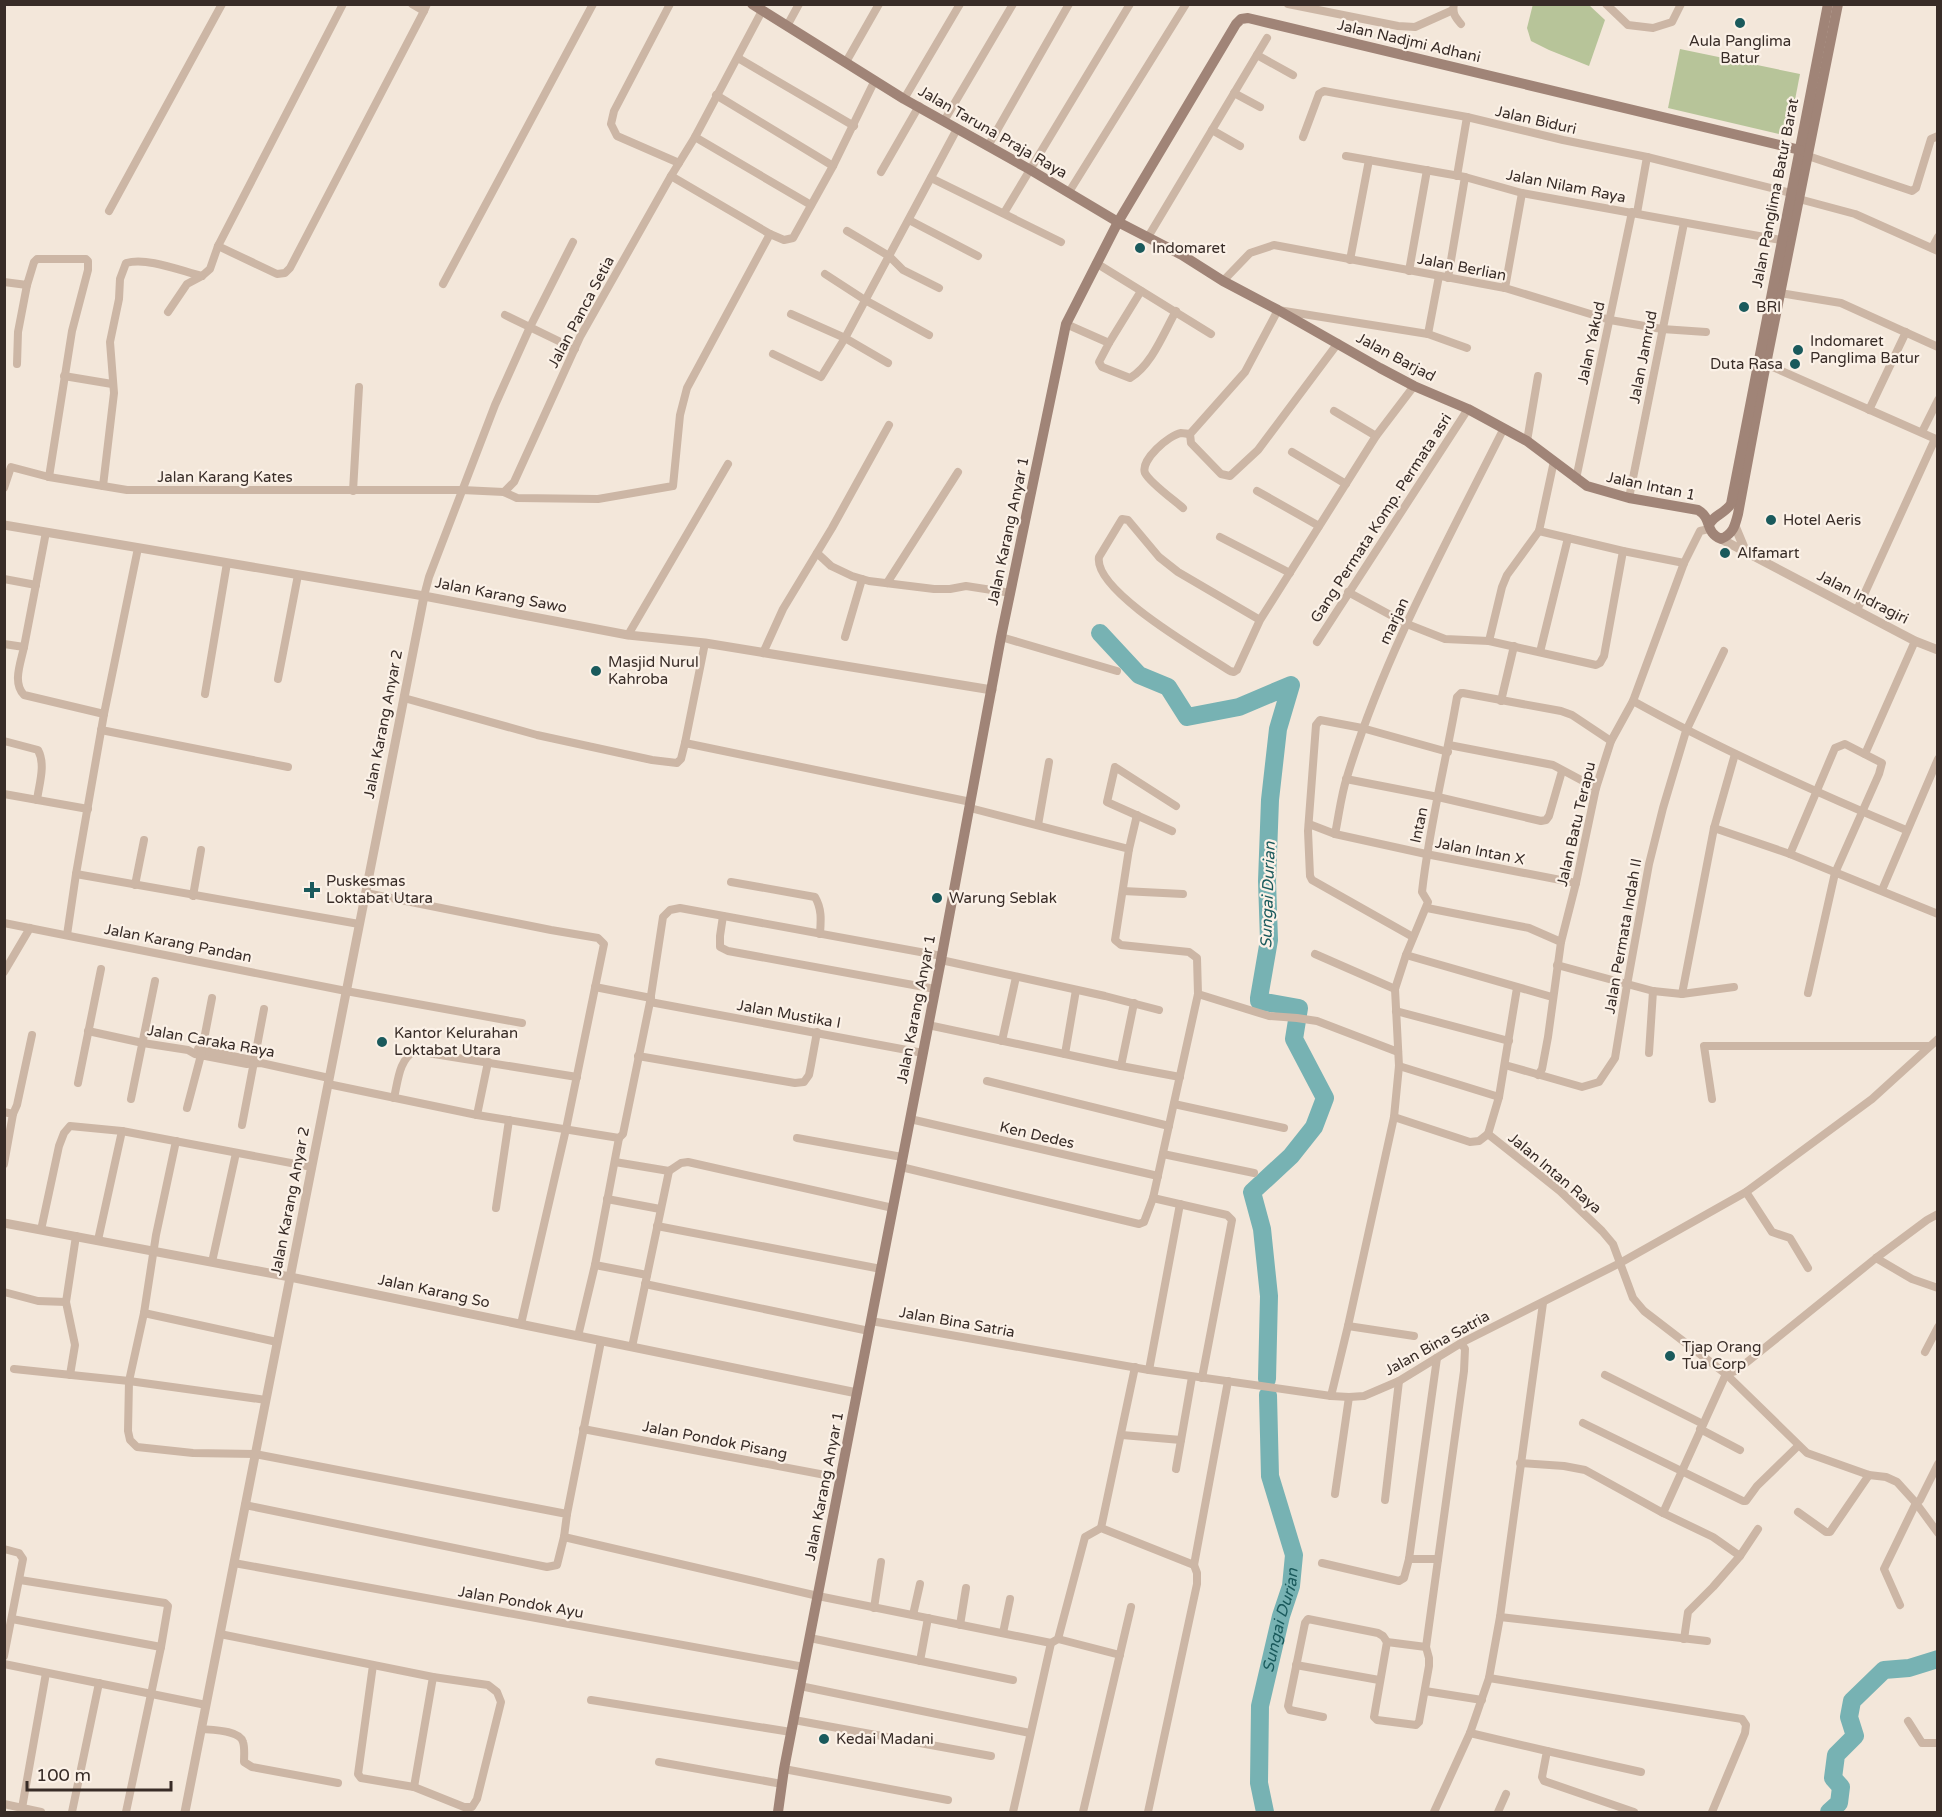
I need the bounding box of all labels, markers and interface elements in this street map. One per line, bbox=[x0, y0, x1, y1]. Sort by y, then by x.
street label: Jalan Nadjmi Adhani bbox=[1336, 16, 1482, 66]
marker: Aula Panglima Batur bbox=[1733, 16, 1747, 30]
place label: Aula Panglima Batur bbox=[1689, 32, 1791, 67]
street label: Jalan Taruna Praja Raya bbox=[915, 82, 1071, 182]
street label: Jalan Panglima Batur Barat bbox=[1748, 96, 1802, 289]
street label: Jalan Biduri bbox=[1494, 102, 1578, 138]
street label: Jalan Nilam Raya bbox=[1505, 166, 1627, 206]
place label: Indomaret bbox=[1152, 239, 1226, 257]
marker: Indomaret bbox=[1133, 241, 1147, 255]
street label: Jalan Berlian bbox=[1416, 250, 1508, 284]
street label: Jalan Panca Setia bbox=[544, 253, 618, 371]
place label: BRI bbox=[1756, 298, 1781, 316]
street label: Jalan Yakud bbox=[1573, 300, 1609, 386]
marker: BRI bbox=[1737, 300, 1751, 314]
street label: Jalan Jamrud bbox=[1625, 309, 1661, 405]
street label: Jalan Barjad bbox=[1353, 329, 1439, 385]
place label: Indomaret Panglima Batur bbox=[1810, 332, 1920, 367]
marker: Indomaret Panglima Batur bbox=[1791, 343, 1805, 357]
place label: Duta Rasa bbox=[1710, 355, 1783, 373]
marker: Duta Rasa bbox=[1788, 357, 1802, 371]
street label: Gang Permata Komp. Permata asri bbox=[1307, 410, 1455, 626]
street label: Jalan Karang Anyar 1 bbox=[983, 455, 1033, 607]
street label: Jalan Karang Kates bbox=[157, 468, 293, 486]
street label: Jalan Intan 1 bbox=[1605, 468, 1697, 504]
place label: Hotel Aeris bbox=[1783, 511, 1861, 529]
marker: Hotel Aeris bbox=[1764, 513, 1778, 527]
place label: Alfamart bbox=[1737, 544, 1800, 562]
marker: Alfamart bbox=[1718, 546, 1732, 560]
street label: Jalan Indragiri bbox=[1814, 566, 1912, 628]
street label: Jalan Karang Sawo bbox=[433, 573, 569, 617]
street label: marjan bbox=[1375, 595, 1413, 647]
street label: Jalan Karang Anyar 2 bbox=[360, 648, 406, 800]
place label: Masjid Nurul Kahroba bbox=[608, 653, 699, 688]
marker: Masjid Nurul Kahroba bbox=[589, 664, 603, 678]
street label: Jalan Batu Terapu bbox=[1553, 760, 1599, 888]
street label: Intan bbox=[1406, 805, 1432, 845]
street label: Jalan Intan X bbox=[1434, 833, 1526, 869]
water label: Sungai Durian bbox=[1256, 840, 1280, 949]
street label: Jalan Permata Indah II bbox=[1600, 857, 1646, 1015]
place label: Puskesmas Loktabat Utara bbox=[326, 872, 433, 907]
marker: Puskesmas Loktabat Utara bbox=[303, 881, 321, 899]
place label: Warung Seblak bbox=[949, 889, 1057, 907]
marker: Warung Seblak bbox=[930, 891, 944, 905]
street label: Jalan Karang Pandan bbox=[103, 920, 253, 966]
street label: Jalan Karang Anyar 1 bbox=[893, 933, 939, 1085]
street label: Jalan Mustika I bbox=[736, 996, 842, 1032]
street label: Jalan Caraka Raya bbox=[146, 1021, 276, 1061]
place label: Kantor Kelurahan Loktabat Utara bbox=[394, 1024, 518, 1059]
marker: Kantor Kelurahan Loktabat Utara bbox=[375, 1035, 389, 1049]
street label: Ken Dedes bbox=[998, 1118, 1076, 1152]
street label: Jalan Karang Anyar 2 bbox=[267, 1125, 313, 1277]
street label: Jalan Intan Raya bbox=[1505, 1129, 1605, 1217]
street label: Jalan Karang So bbox=[376, 1270, 492, 1312]
street label: Jalan Bina Satria bbox=[898, 1303, 1016, 1341]
street label: Jalan Bina Satria bbox=[1381, 1307, 1493, 1379]
place label: Tjap Orang Tua Corp bbox=[1682, 1338, 1761, 1373]
marker: Tjap Orang Tua Corp bbox=[1663, 1349, 1677, 1363]
street label: Jalan Karang Anyar 1 bbox=[801, 1410, 847, 1562]
street label: Jalan Pondok Pisang bbox=[641, 1417, 789, 1463]
water label: Sungai Durian bbox=[1258, 1566, 1303, 1674]
street label: Jalan Pondok Ayu bbox=[457, 1582, 585, 1622]
place label: Kedai Madani bbox=[836, 1730, 934, 1748]
marker: Kedai Madani bbox=[817, 1732, 831, 1746]
scale bar bbox=[27, 1754, 171, 1792]
text: 100 m bbox=[36, 1764, 91, 1786]

